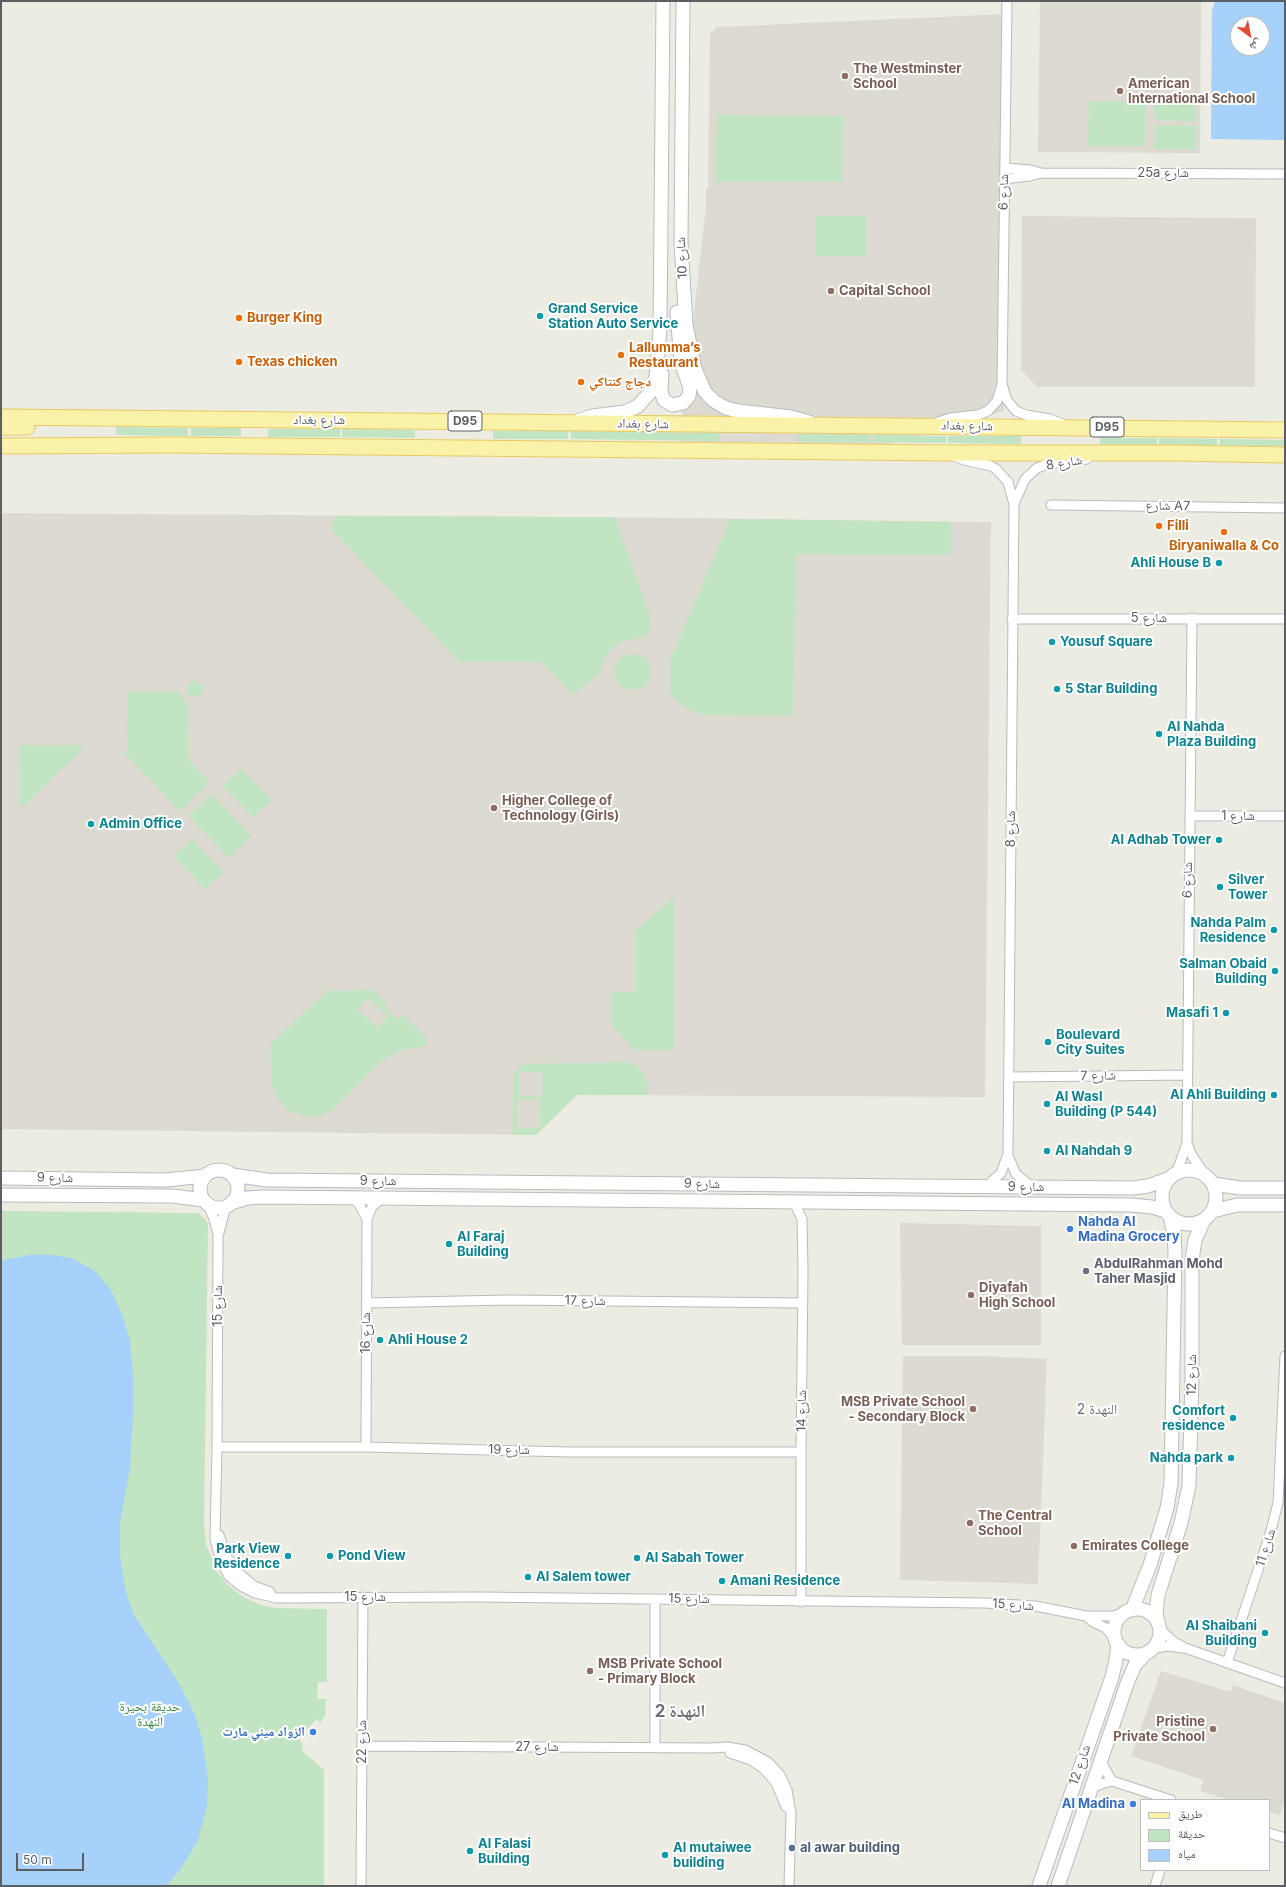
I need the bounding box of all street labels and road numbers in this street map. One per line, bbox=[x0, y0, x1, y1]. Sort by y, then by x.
street label: 25a شارع bbox=[1137, 165, 1189, 181]
street label: شارع 6 bbox=[996, 174, 1012, 210]
street label: شارع 10 bbox=[673, 237, 691, 279]
road number: D95 bbox=[448, 411, 482, 431]
street label: شارع بغداد bbox=[293, 412, 345, 428]
street label: شارع بغداد bbox=[617, 416, 669, 432]
road number: D95 bbox=[1090, 417, 1124, 437]
street label: شارع بغداد bbox=[941, 418, 993, 434]
street label: شارع 8 bbox=[1045, 452, 1083, 474]
street label: شارع A7 bbox=[1146, 498, 1190, 514]
street label: شارع 5 bbox=[1131, 610, 1167, 626]
street label: شارع 1 bbox=[1221, 808, 1255, 824]
street label: شارع 8 bbox=[1003, 811, 1019, 847]
street label: شارع 6 bbox=[1180, 862, 1196, 898]
street label: شارع 7 bbox=[1080, 1068, 1116, 1084]
street label: شارع 9 bbox=[37, 1170, 73, 1186]
street label: شارع 9 bbox=[360, 1173, 396, 1189]
street label: شارع 9 bbox=[684, 1176, 720, 1192]
street label: شارع 9 bbox=[1008, 1179, 1044, 1195]
street label: شارع 15 bbox=[210, 1285, 226, 1327]
street label: شارع 17 bbox=[564, 1293, 606, 1309]
street label: شارع 16 bbox=[358, 1312, 374, 1354]
street label: شارع 12 bbox=[1184, 1354, 1200, 1396]
street label: شارع 14 bbox=[794, 1390, 810, 1432]
street label: شارع 19 bbox=[488, 1442, 530, 1458]
street label: شارع 11 bbox=[1253, 1527, 1279, 1569]
street label: شارع 15 bbox=[344, 1589, 386, 1605]
street label: شارع 15 bbox=[668, 1591, 710, 1607]
street label: شارع 15 bbox=[992, 1596, 1034, 1614]
street label: شارع 22 bbox=[354, 1720, 370, 1764]
street label: شارع 27 bbox=[515, 1739, 559, 1755]
street label: شارع 12 bbox=[1066, 1743, 1094, 1787]

